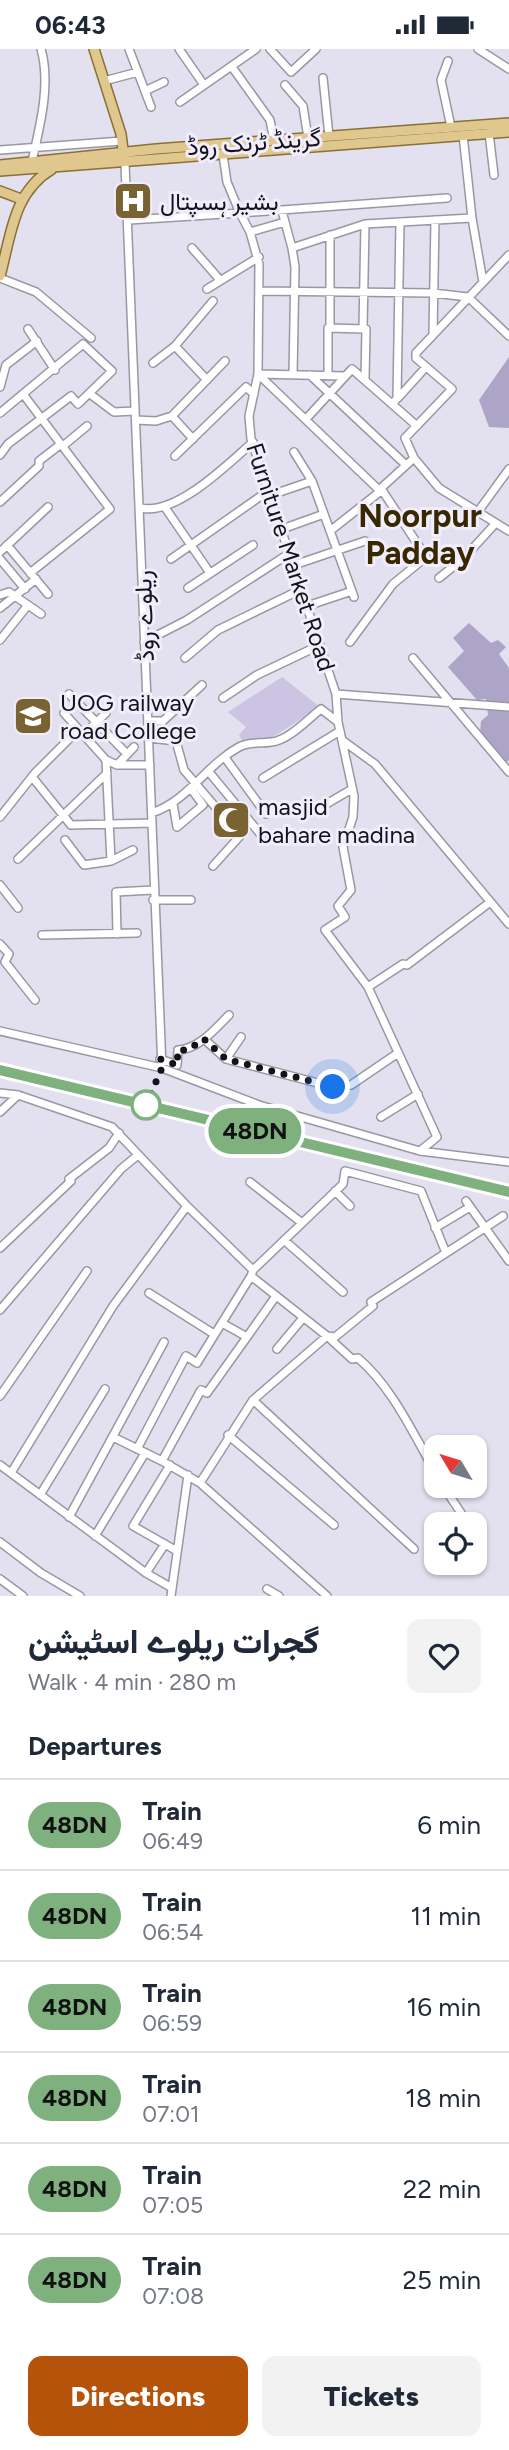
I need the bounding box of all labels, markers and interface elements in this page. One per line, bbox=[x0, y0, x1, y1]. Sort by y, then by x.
text: 06:43 bbox=[35, 9, 106, 41]
street label: گرینڈ ٹرنک روڈ bbox=[186, 123, 322, 162]
hospital icon: بشیر ہسپتال bbox=[112, 180, 154, 222]
place label: بشیر ہسپتال bbox=[160, 187, 279, 218]
street label: Furniture Market Road bbox=[240, 439, 342, 675]
district label: Noorpur Padday bbox=[358, 497, 482, 572]
street label: ریلوے روڈ bbox=[128, 570, 161, 662]
place label: UOG railway road College bbox=[60, 688, 196, 745]
school or university icon: UOG railway road College bbox=[12, 695, 54, 737]
place label: masjid bahare madina bbox=[258, 792, 415, 849]
mosque icon: masjid bahare madina bbox=[210, 799, 252, 841]
your location bbox=[315, 1069, 350, 1104]
unlabelled marker bbox=[131, 1090, 161, 1120]
line badge: 48DN bbox=[206, 1108, 304, 1154]
text: 48DN bbox=[222, 1116, 288, 1145]
north arrow bbox=[424, 1435, 486, 1498]
map controls bbox=[424, 1435, 487, 1575]
button: locate bbox=[424, 1512, 487, 1575]
button: heart bbox=[407, 1619, 481, 1693]
text: گجرات ریلوے اسٹیشن bbox=[28, 1622, 319, 1661]
text: Walk · 4 min · 280 m bbox=[28, 1668, 236, 1696]
text: Departures bbox=[28, 1730, 162, 1762]
text: Train bbox=[142, 1795, 202, 1827]
text: 6 min bbox=[417, 1809, 481, 1841]
text: 48DN bbox=[42, 1810, 107, 1839]
text: 06:49 bbox=[142, 1827, 203, 1855]
text: Train bbox=[142, 1886, 202, 1918]
text: 11 min bbox=[410, 1900, 481, 1932]
text: 48DN bbox=[42, 1901, 107, 1930]
text: 06:54 bbox=[142, 1918, 203, 1946]
text: Train bbox=[142, 1977, 202, 2009]
text: 16 min bbox=[406, 1991, 481, 2023]
text: 48DN bbox=[42, 1992, 107, 2021]
text: 06:59 bbox=[142, 2009, 202, 2037]
text: Train bbox=[142, 2068, 202, 2100]
text: 18 min bbox=[405, 2082, 481, 2114]
text: 48DN bbox=[42, 2083, 107, 2112]
text: 07:01 bbox=[142, 2100, 199, 2128]
text: Train bbox=[142, 2159, 202, 2191]
text: 22 min bbox=[403, 2173, 481, 2205]
text: 48DN bbox=[42, 2174, 107, 2203]
text: 07:05 bbox=[142, 2191, 203, 2219]
text: Train bbox=[142, 2250, 202, 2282]
text: 25 min bbox=[402, 2264, 481, 2296]
text: 48DN bbox=[42, 2265, 107, 2294]
text: 07:08 bbox=[142, 2282, 204, 2310]
button: Directions bbox=[28, 2356, 248, 2436]
button: Tickets bbox=[262, 2356, 481, 2436]

